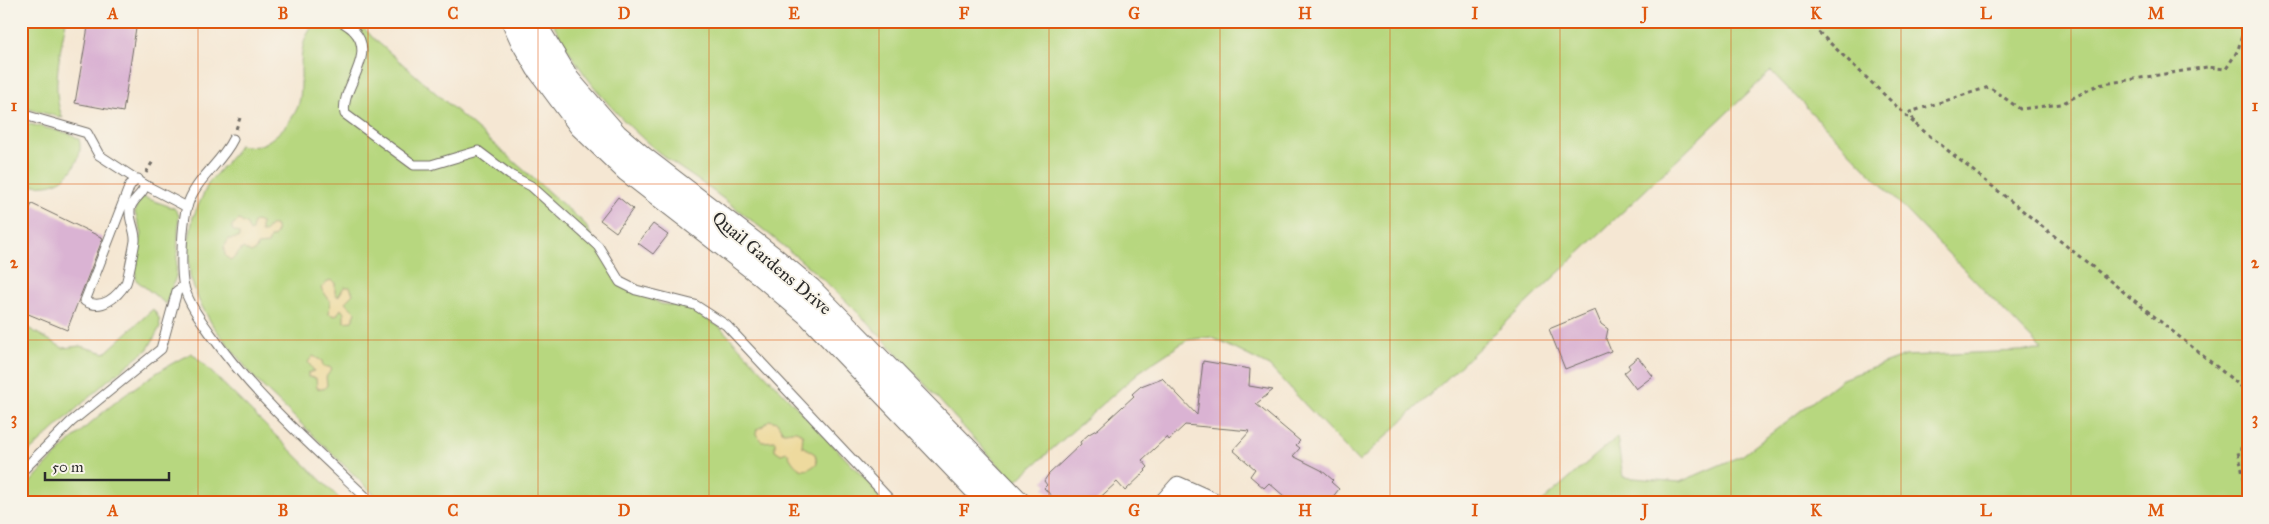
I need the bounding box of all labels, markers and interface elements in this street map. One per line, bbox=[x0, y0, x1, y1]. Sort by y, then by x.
text: A bbox=[107, 4, 119, 23]
text: B bbox=[278, 4, 288, 23]
text: C bbox=[448, 4, 459, 23]
text: D bbox=[618, 4, 631, 23]
text: E bbox=[788, 4, 800, 23]
text: F bbox=[959, 4, 970, 23]
text: G bbox=[1128, 4, 1140, 23]
text: H bbox=[1298, 4, 1312, 23]
text: I bbox=[1472, 4, 1479, 23]
text: J bbox=[1640, 4, 1649, 24]
text: K bbox=[1810, 4, 1822, 23]
text: L bbox=[1980, 4, 1992, 23]
text: M bbox=[2148, 4, 2165, 23]
text: 1 bbox=[11, 96, 18, 115]
text: 1 bbox=[2252, 96, 2259, 115]
street label: Quail Gardens Drive bbox=[708, 207, 836, 319]
text: 2 bbox=[10, 253, 19, 272]
text: 2 bbox=[2251, 253, 2260, 272]
text: 3 bbox=[11, 409, 17, 429]
text: 3 bbox=[2252, 409, 2258, 429]
scale bar bbox=[45, 449, 169, 481]
text: 50 m bbox=[52, 458, 84, 476]
text: A bbox=[107, 501, 119, 520]
text: B bbox=[278, 501, 288, 520]
text: C bbox=[448, 501, 459, 520]
text: D bbox=[618, 501, 631, 520]
text: E bbox=[788, 501, 800, 520]
text: F bbox=[959, 501, 970, 520]
text: G bbox=[1128, 501, 1140, 520]
text: H bbox=[1298, 501, 1312, 520]
text: I bbox=[1472, 501, 1479, 520]
text: J bbox=[1640, 501, 1649, 521]
text: K bbox=[1810, 501, 1822, 520]
text: L bbox=[1980, 501, 1992, 520]
text: M bbox=[2148, 501, 2165, 520]

